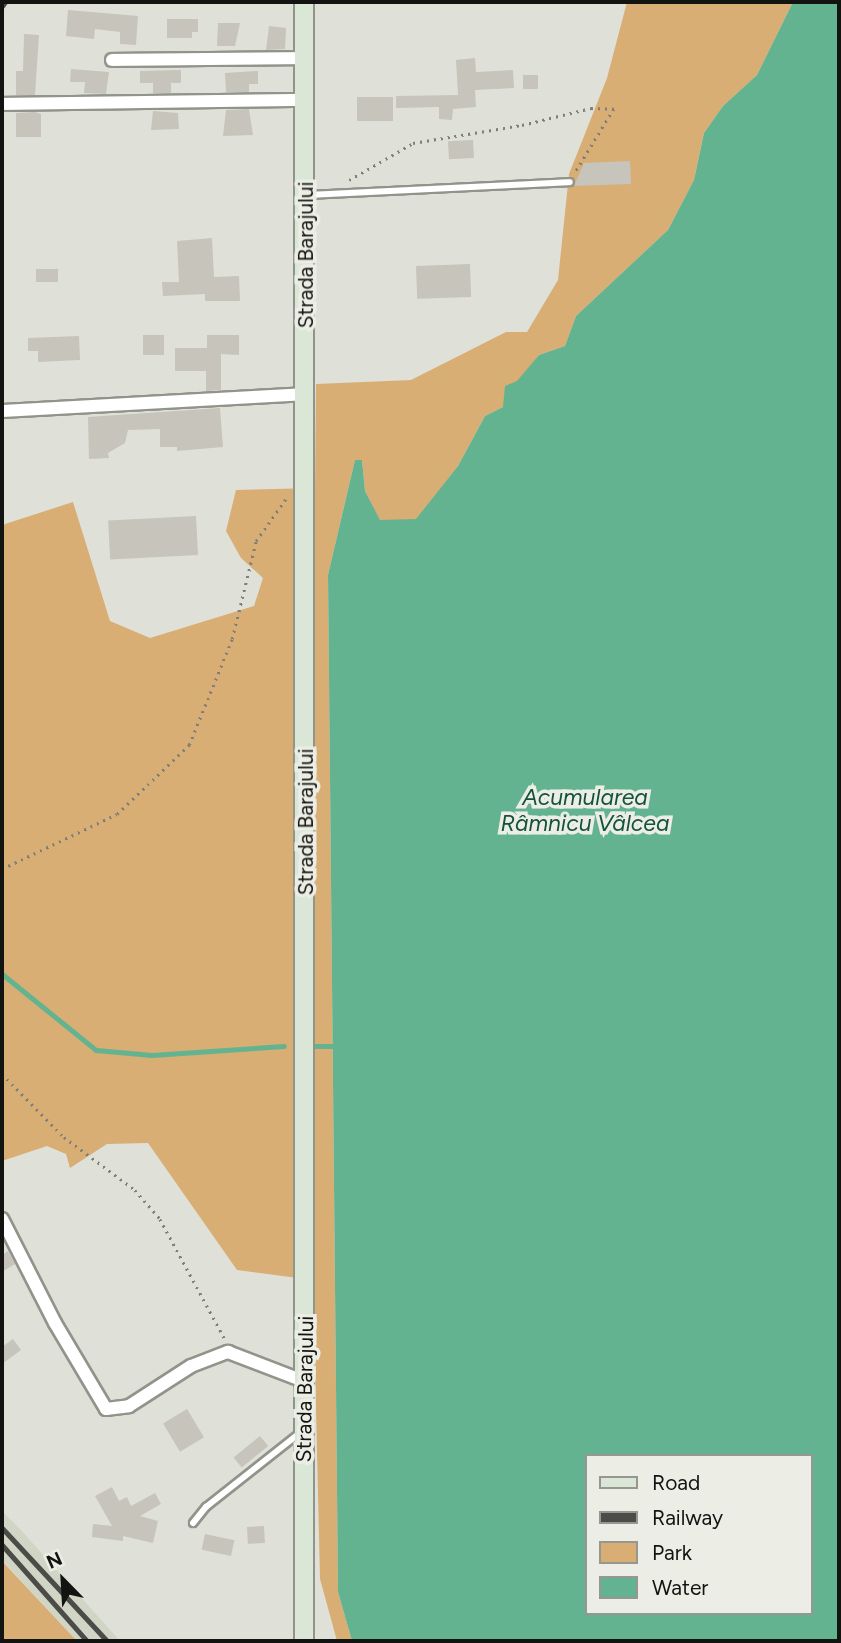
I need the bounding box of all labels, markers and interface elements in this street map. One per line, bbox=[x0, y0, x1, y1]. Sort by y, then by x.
street label: Strada Barajului bbox=[293, 182, 319, 328]
street label: Strada Barajului bbox=[293, 749, 319, 895]
water label: Acumularea Râmnicu Vâlcea bbox=[501, 783, 669, 837]
street label: Strada Barajului bbox=[291, 1315, 319, 1463]
legend bbox=[586, 1454, 813, 1615]
text: Road bbox=[652, 1470, 700, 1495]
text: Railway bbox=[652, 1505, 723, 1530]
text: Park bbox=[652, 1540, 692, 1565]
north arrow bbox=[28, 1545, 98, 1615]
text: N bbox=[43, 1547, 66, 1574]
text: Water bbox=[652, 1575, 708, 1600]

